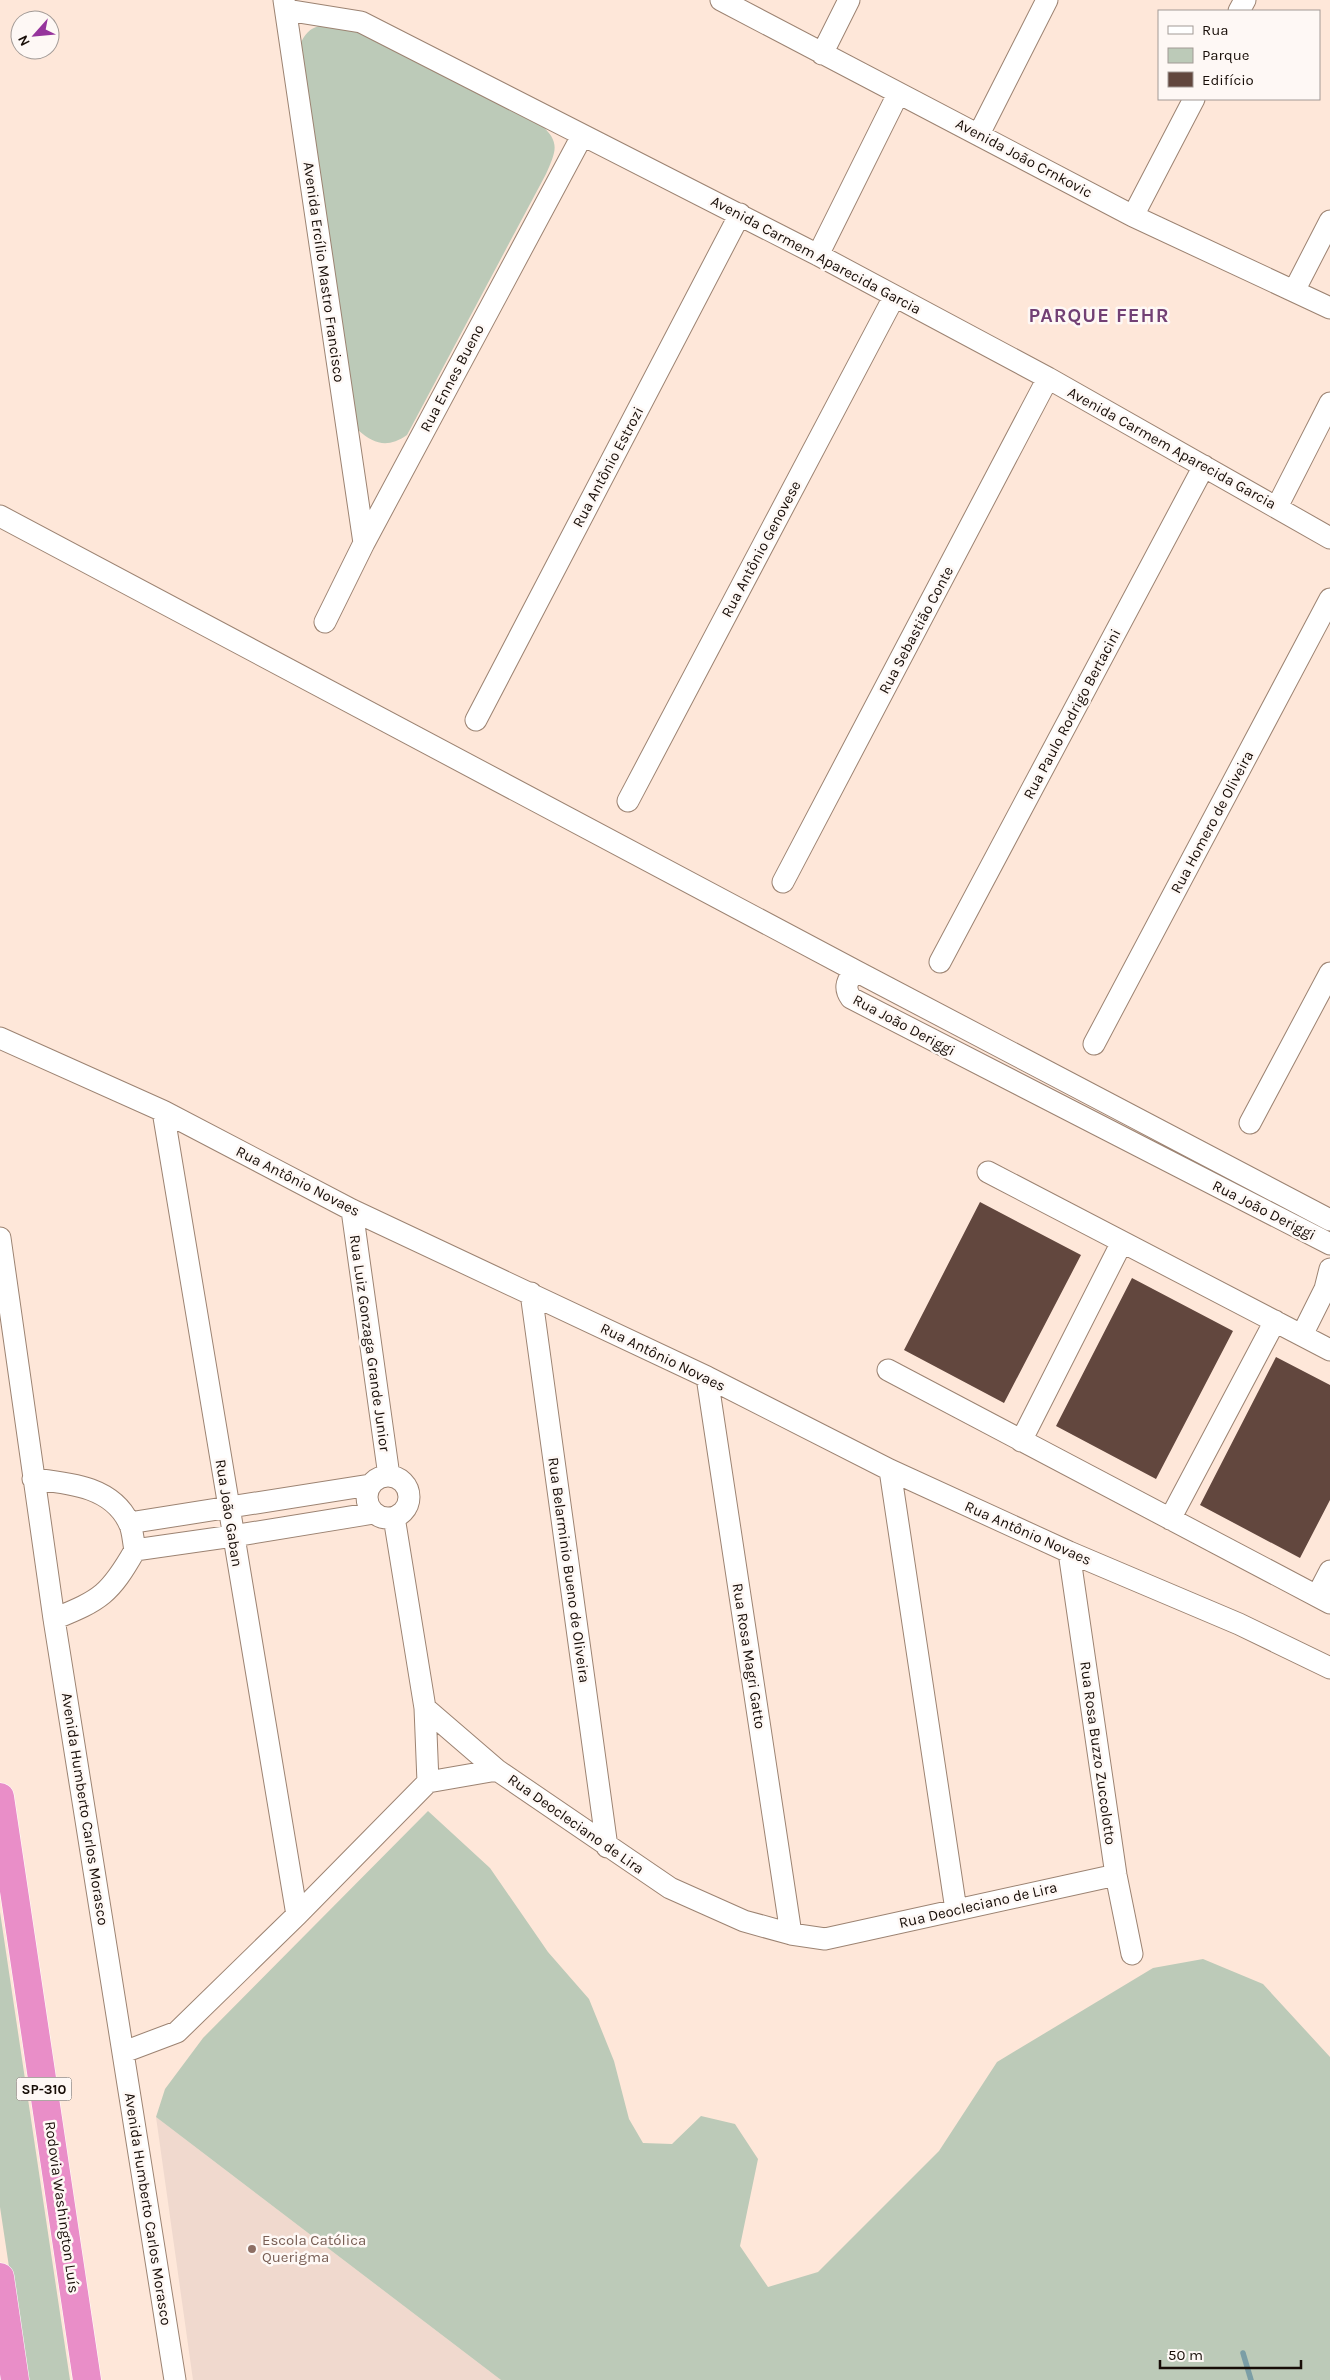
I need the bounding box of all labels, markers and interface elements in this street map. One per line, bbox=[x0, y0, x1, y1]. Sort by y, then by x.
north arrow bbox=[10, 10, 60, 60]
legend bbox=[1158, 10, 1320, 100]
text: Rua bbox=[1202, 21, 1229, 39]
text: N bbox=[14, 32, 34, 49]
text: Parque bbox=[1202, 46, 1250, 64]
text: Edifício bbox=[1202, 71, 1254, 89]
street label: Avenida João Crnkovic bbox=[953, 114, 1095, 202]
street label: Avenida Ercílio Mastro Francisco bbox=[300, 161, 348, 383]
street label: Avenida Carmem Aparecida Garcia bbox=[708, 192, 924, 318]
district label: PARQUE FEHR bbox=[1028, 304, 1170, 327]
street label: Rua Ennes Bueno bbox=[416, 321, 488, 435]
street label: Avenida Carmem Aparecida Garcia bbox=[1065, 383, 1279, 513]
street label: Rua Antônio Estrozi bbox=[569, 404, 647, 530]
street label: Rua Antônio Genovese bbox=[717, 478, 805, 620]
street label: Rua Sebastião Conte bbox=[875, 563, 957, 697]
street label: Rua Paulo Rodrigo Bertacini bbox=[1019, 626, 1125, 802]
street label: Rua Homero de Oliveira bbox=[1167, 748, 1257, 896]
street label: Rua João Deriggi bbox=[850, 990, 958, 1060]
street label: Rua Antônio Novaes bbox=[233, 1142, 363, 1220]
street label: Rua João Deriggi bbox=[1209, 1176, 1319, 1244]
street label: Rua Luiz Gonzaga Grande Junior bbox=[346, 1233, 394, 1453]
street label: Rua Antônio Novaes bbox=[598, 1319, 728, 1395]
street label: Rua Belarminio Bueno de Oliveira bbox=[544, 1456, 594, 1684]
street label: Rua João Gaban bbox=[212, 1458, 246, 1568]
street label: Rua Antônio Novaes bbox=[962, 1497, 1094, 1569]
street label: Rua Rosa Magri Gatto bbox=[729, 1582, 769, 1730]
street label: Rua Rosa Buzzo Zuccolotto bbox=[1076, 1660, 1120, 1846]
street label: Avenida Humberto Carlos Morasco bbox=[58, 1691, 112, 1927]
street label: Rua Deocleciano de Lira bbox=[504, 1770, 648, 1878]
street label: Rua Deocleciano de Lira bbox=[897, 1878, 1059, 1932]
road number: SP-310 bbox=[17, 2078, 72, 2100]
street label: Avenida Humberto Carlos Morasco bbox=[121, 2091, 175, 2327]
street label: Rodovia Washington Luís bbox=[41, 2120, 83, 2294]
place label: Escola Católica Querigma bbox=[262, 2231, 366, 2266]
marker: Escola Católica Querigma bbox=[246, 2243, 258, 2255]
scale bar bbox=[1160, 2338, 1301, 2370]
text: 50 m bbox=[1168, 2346, 1203, 2364]

